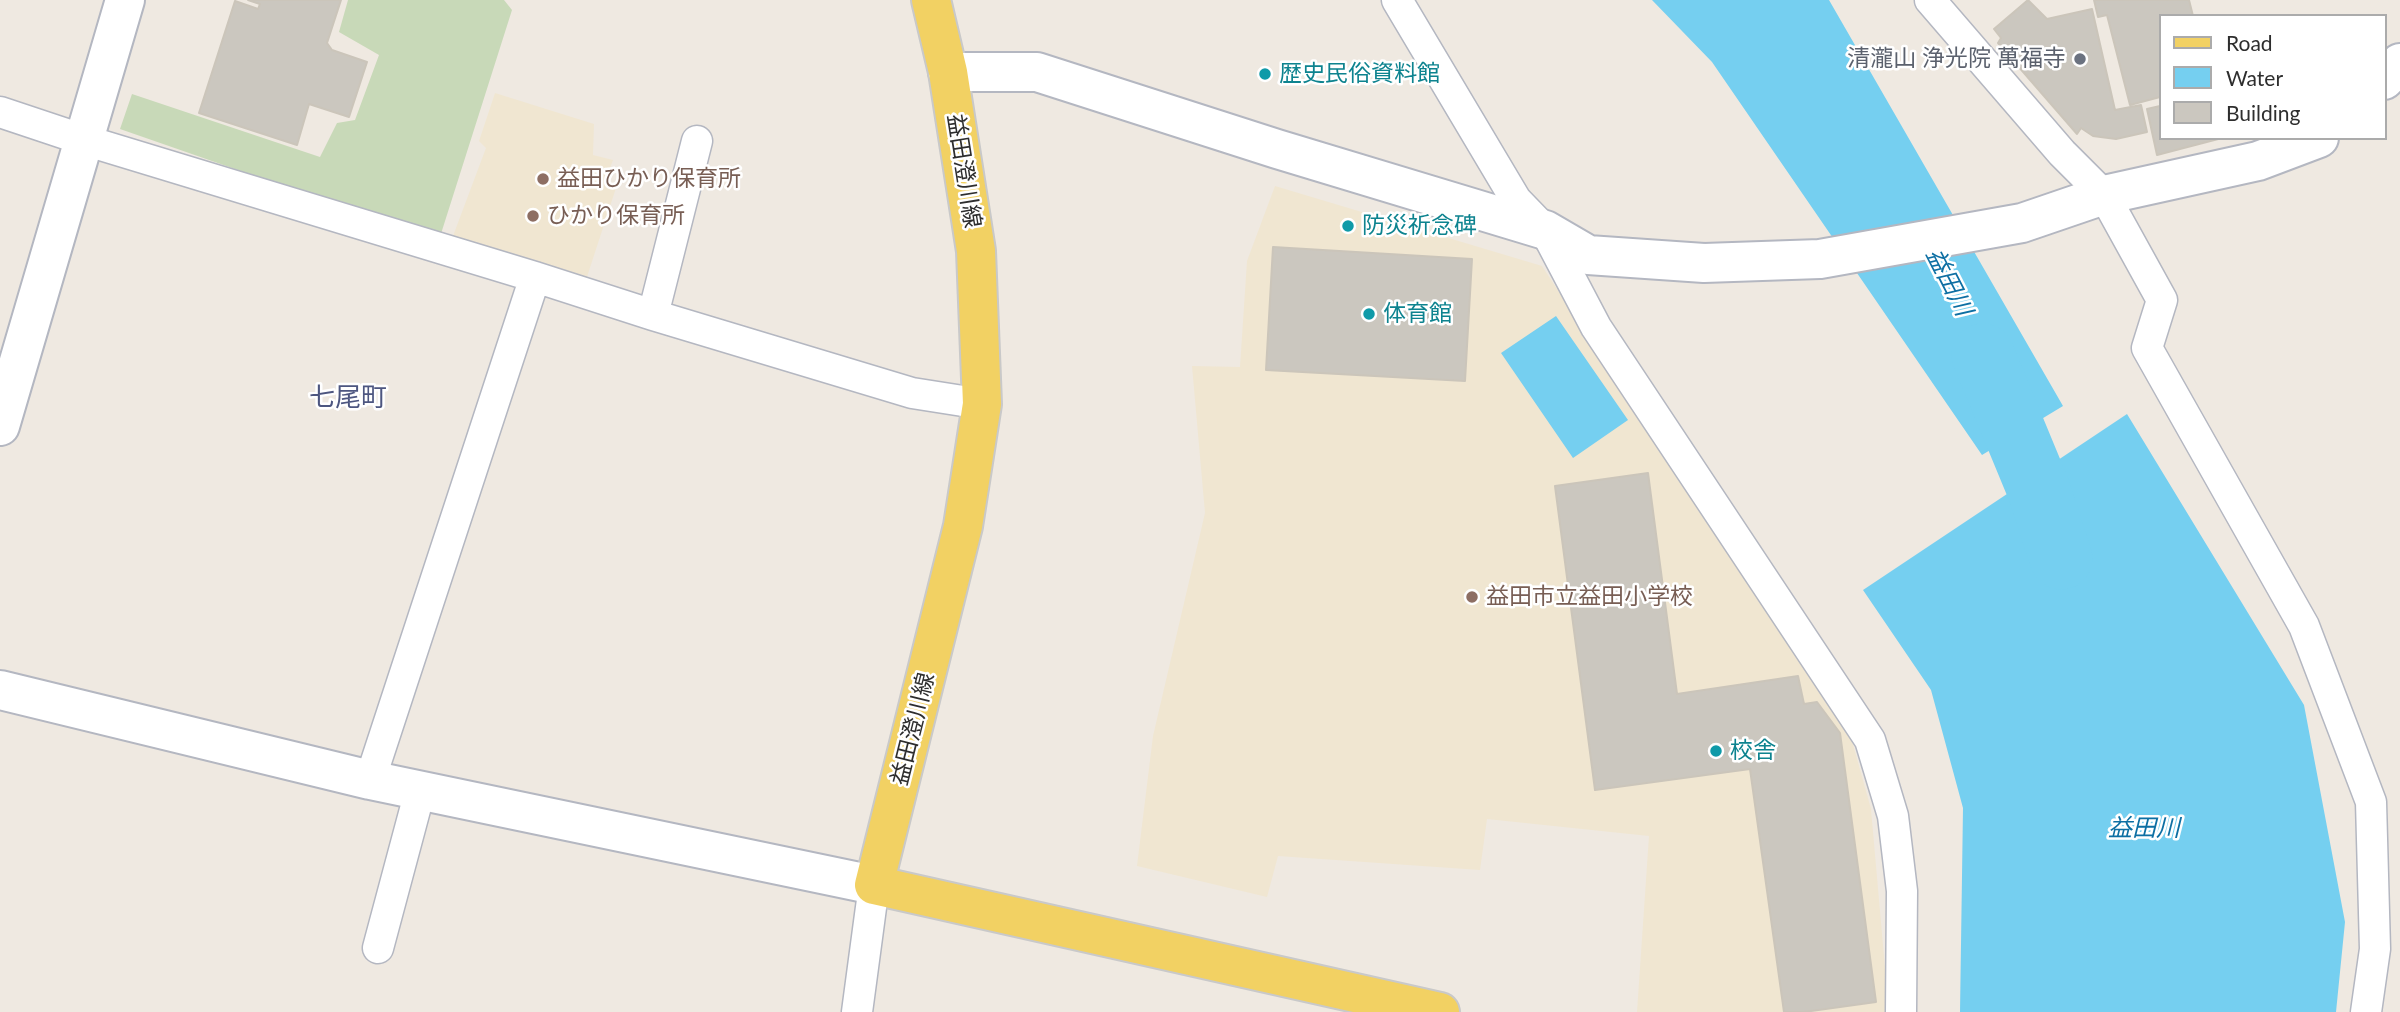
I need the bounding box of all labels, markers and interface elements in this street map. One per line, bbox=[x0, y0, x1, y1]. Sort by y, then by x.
legend bbox=[2158, 14, 2386, 140]
text: Road bbox=[2226, 30, 2273, 55]
place label: 清瀧山 浄光院 萬福寺 bbox=[1847, 45, 2066, 73]
marker: 清瀧山 浄光院 萬福寺 bbox=[2072, 51, 2088, 67]
place label: 歴史民俗資料館 bbox=[1279, 60, 1440, 88]
text: Water bbox=[2226, 65, 2283, 90]
marker: 歴史民俗資料館 bbox=[1257, 66, 1273, 82]
text: Building bbox=[2226, 100, 2301, 125]
street label: 益田澄川線 bbox=[941, 112, 987, 230]
place label: 益田ひかり保育所 bbox=[557, 165, 741, 193]
marker: 益田ひかり保育所 bbox=[535, 171, 551, 187]
place label: ひかり保育所 bbox=[547, 202, 685, 230]
marker: ひかり保育所 bbox=[525, 208, 541, 224]
place label: 防災祈念碑 bbox=[1362, 212, 1477, 240]
marker: 防災祈念碑 bbox=[1340, 218, 1356, 234]
water label: 益田川 bbox=[1920, 243, 1978, 321]
place label: 体育館 bbox=[1383, 300, 1452, 328]
marker: 体育館 bbox=[1361, 306, 1377, 322]
district label: 七尾町 bbox=[309, 382, 387, 414]
place label: 益田市立益田小学校 bbox=[1486, 583, 1693, 611]
marker: 益田市立益田小学校 bbox=[1464, 589, 1480, 605]
street label: 益田澄川線 bbox=[886, 670, 940, 788]
place label: 校舎 bbox=[1730, 737, 1776, 765]
marker: 校舎 bbox=[1708, 743, 1724, 759]
water label: 益田川 bbox=[2108, 814, 2180, 842]

